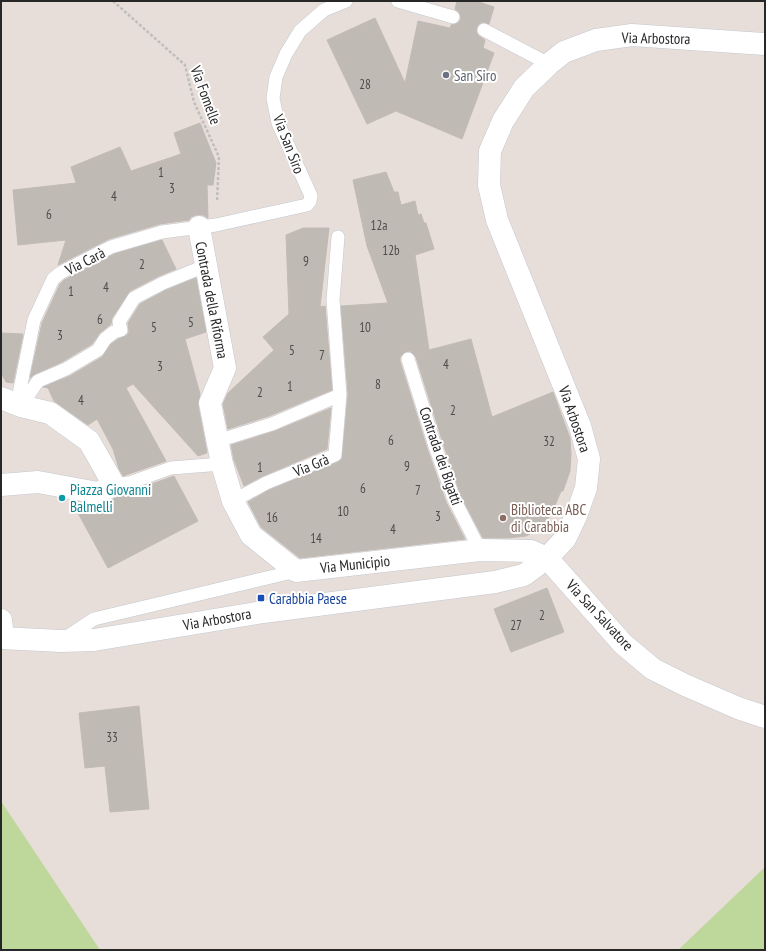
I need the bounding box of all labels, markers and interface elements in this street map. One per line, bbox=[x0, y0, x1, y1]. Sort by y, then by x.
street label: Via Arbostora bbox=[620, 28, 691, 48]
street label: Via Fomelle bbox=[186, 62, 225, 127]
place label: San Siro bbox=[454, 66, 496, 85]
marker: San Siro bbox=[441, 70, 451, 80]
house number: 28 bbox=[359, 76, 371, 93]
street label: Via San Siro bbox=[269, 111, 309, 176]
house number: 1 bbox=[158, 164, 164, 181]
house number: 3 bbox=[169, 180, 175, 197]
house number: 4 bbox=[111, 188, 117, 205]
house number: 6 bbox=[46, 206, 52, 223]
house number: 12a bbox=[371, 217, 387, 234]
street label: Contrada della Riforma bbox=[191, 240, 233, 360]
house number: 12b bbox=[382, 242, 400, 259]
street label: Via Carà bbox=[61, 243, 108, 279]
house number: 9 bbox=[303, 253, 309, 270]
house number: 2 bbox=[139, 256, 145, 273]
house number: 4 bbox=[103, 279, 109, 296]
house number: 1 bbox=[68, 283, 74, 300]
house number: 6 bbox=[97, 311, 103, 328]
house number: 5 bbox=[188, 314, 194, 331]
house number: 5 bbox=[151, 319, 157, 336]
house number: 10 bbox=[359, 319, 371, 336]
house number: 3 bbox=[57, 327, 63, 344]
house number: 5 bbox=[289, 342, 295, 359]
house number: 7 bbox=[319, 347, 325, 364]
house number: 4 bbox=[443, 356, 449, 373]
house number: 3 bbox=[157, 358, 163, 375]
house number: 8 bbox=[375, 376, 381, 393]
house number: 1 bbox=[287, 378, 293, 395]
street label: Via Arbostora bbox=[554, 382, 595, 455]
house number: 2 bbox=[257, 384, 263, 401]
house number: 4 bbox=[78, 392, 84, 409]
house number: 2 bbox=[450, 402, 456, 419]
street label: Contrada dei Bigatti bbox=[415, 404, 467, 508]
house number: 6 bbox=[388, 432, 394, 449]
house number: 32 bbox=[543, 433, 555, 450]
street label: Via Grà bbox=[289, 449, 332, 481]
house number: 9 bbox=[404, 458, 410, 475]
house number: 1 bbox=[257, 459, 263, 476]
place label: Piazza Giovanni Balmelli bbox=[70, 480, 151, 516]
house number: 6 bbox=[360, 480, 366, 497]
house number: 7 bbox=[415, 482, 421, 499]
marker: Piazza Giovanni Balmelli bbox=[57, 493, 67, 503]
place label: Biblioteca ABC di Carabbia bbox=[511, 500, 586, 536]
house number: 10 bbox=[337, 503, 349, 520]
house number: 3 bbox=[435, 508, 441, 525]
house number: 16 bbox=[266, 509, 278, 526]
marker: Biblioteca ABC di Carabbia bbox=[498, 513, 508, 523]
house number: 4 bbox=[390, 521, 396, 538]
house number: 14 bbox=[310, 530, 322, 547]
street label: Via Municipio bbox=[318, 551, 391, 577]
street label: Via San Salvatore bbox=[562, 575, 638, 654]
place label: Carabbia Paese bbox=[269, 589, 347, 608]
marker: Carabbia Paese bbox=[256, 593, 266, 603]
street label: Via Arbostora bbox=[180, 604, 253, 635]
house number: 2 bbox=[539, 607, 545, 624]
house number: 27 bbox=[510, 617, 522, 634]
house number: 33 bbox=[106, 729, 118, 746]

